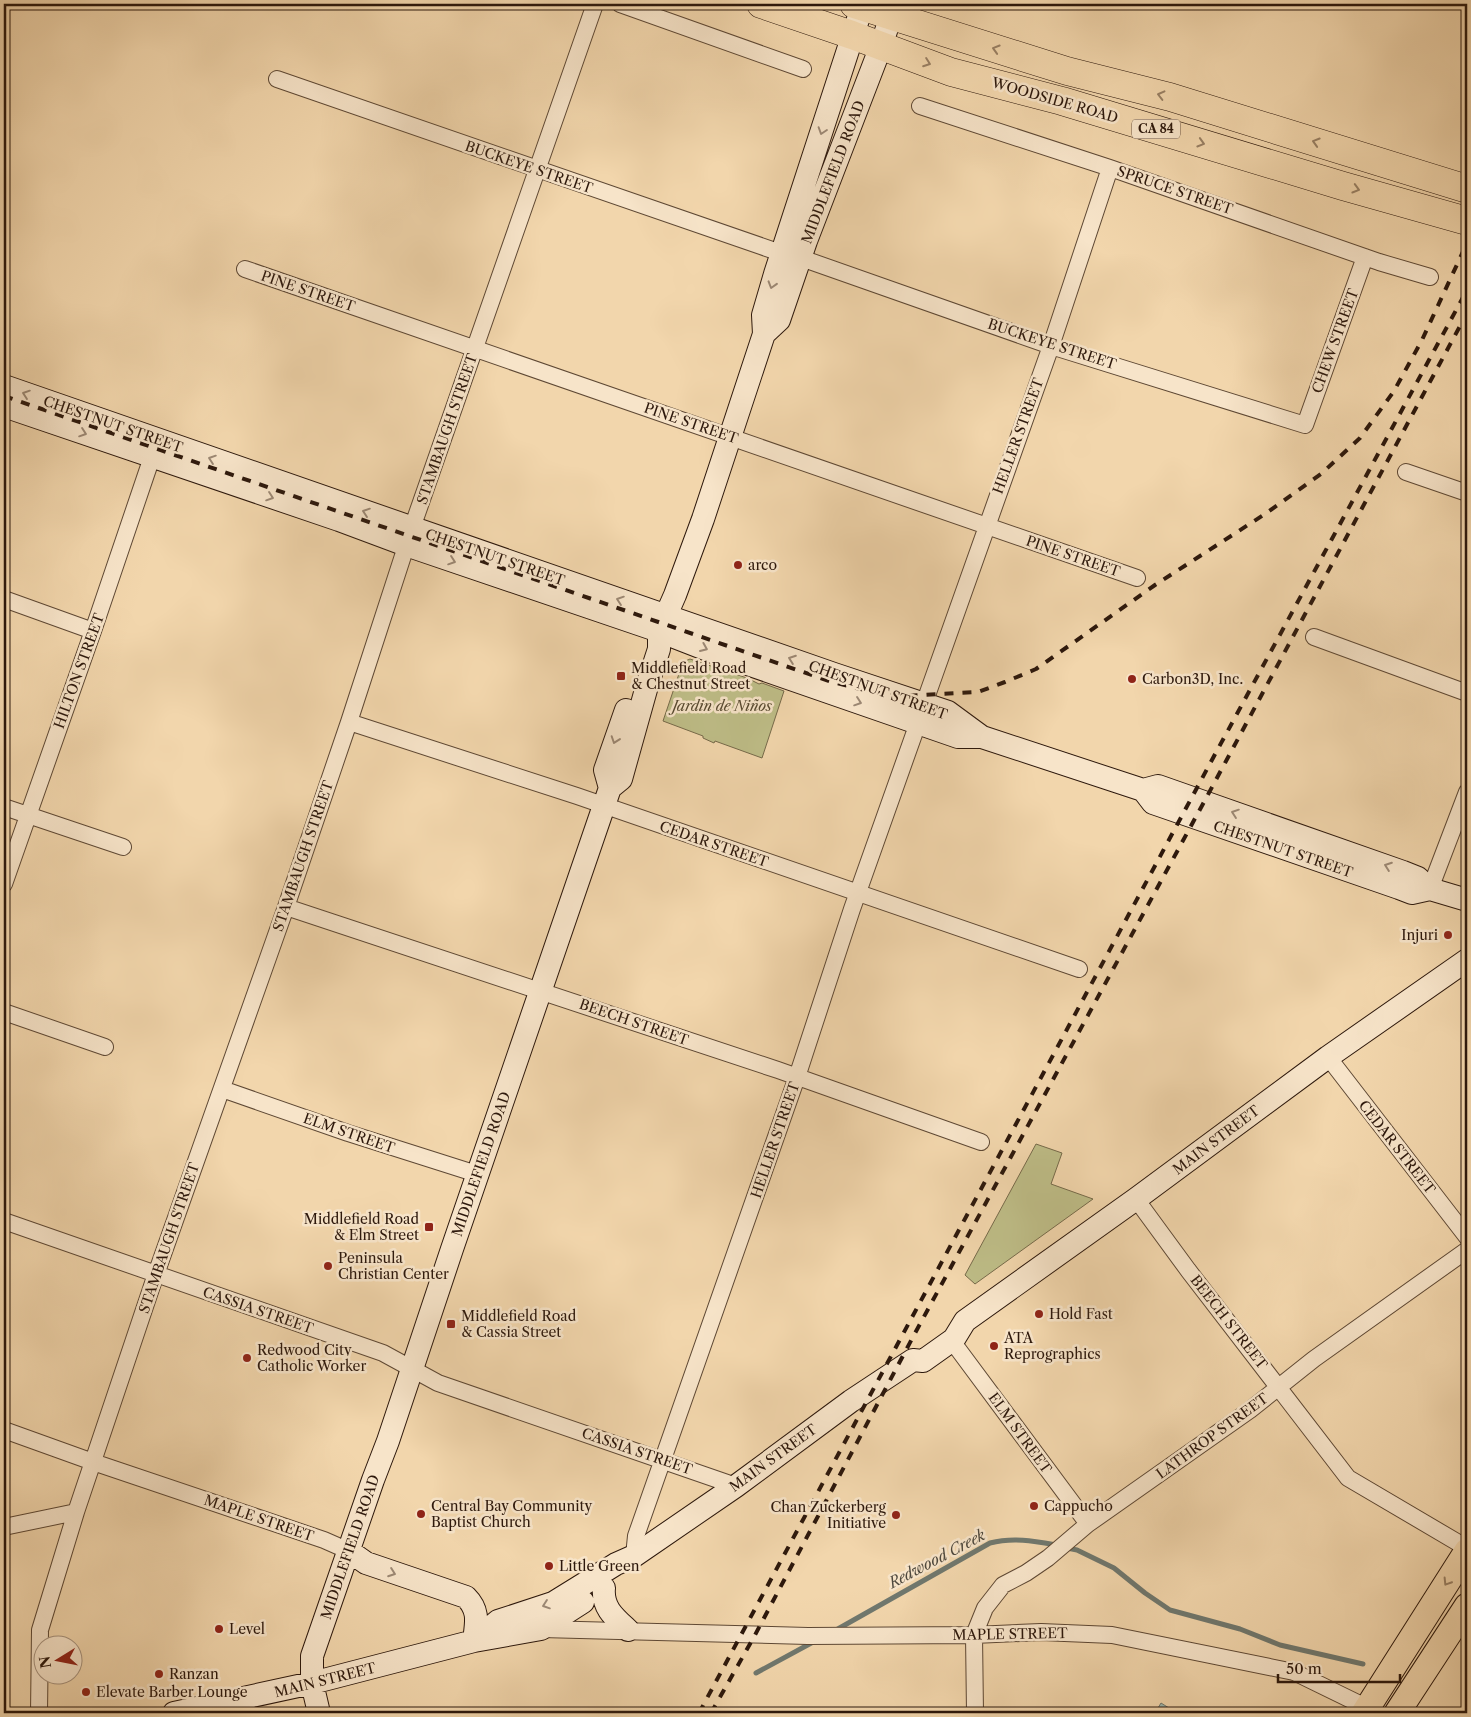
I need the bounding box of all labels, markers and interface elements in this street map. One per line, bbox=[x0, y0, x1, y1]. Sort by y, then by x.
one-way arrow bbox=[992, 44, 1001, 54]
one-way arrow bbox=[922, 57, 931, 67]
street label: WOODSIDE ROAD bbox=[989, 73, 1120, 127]
one-way arrow bbox=[1157, 90, 1165, 100]
street label: MIDDLEFIELD ROAD bbox=[797, 98, 869, 246]
road number: CA 84 bbox=[1132, 120, 1180, 138]
one-way arrow bbox=[817, 126, 827, 135]
street label: BUCKEYE STREET bbox=[463, 137, 596, 197]
one-way arrow bbox=[1196, 137, 1204, 147]
one-way arrow bbox=[1313, 137, 1321, 147]
street label: SPRUCE STREET bbox=[1115, 162, 1236, 218]
one-way arrow bbox=[1352, 184, 1360, 194]
street label: PINE STREET bbox=[259, 266, 358, 316]
one-way arrow bbox=[767, 281, 777, 289]
street label: CHEW STREET bbox=[1308, 286, 1362, 396]
street label: BUCKEYE STREET bbox=[986, 315, 1119, 373]
street label: STAMBAUGH STREET bbox=[413, 351, 481, 507]
street label: HELLER STREET bbox=[989, 375, 1047, 496]
one-way arrow bbox=[22, 389, 31, 399]
street label: CHESTNUT STREET bbox=[41, 392, 186, 457]
street label: PINE STREET bbox=[642, 398, 741, 448]
one-way arrow bbox=[78, 427, 87, 437]
one-way arrow bbox=[209, 454, 217, 464]
one-way arrow bbox=[265, 491, 274, 501]
one-way arrow bbox=[362, 508, 371, 518]
street label: CHESTNUT STREET bbox=[423, 525, 568, 590]
street label: PINE STREET bbox=[1024, 531, 1123, 581]
one-way arrow bbox=[448, 555, 456, 565]
place label: arco bbox=[748, 556, 777, 574]
marker: arco bbox=[732, 559, 744, 571]
one-way arrow bbox=[616, 596, 624, 606]
street label: HILTON STREET bbox=[50, 610, 108, 731]
one-way arrow bbox=[700, 643, 708, 653]
one-way arrow bbox=[789, 655, 797, 665]
street label: CHESTNUT STREET bbox=[806, 657, 950, 724]
place label: Middlefield Road & Chestnut Street bbox=[631, 659, 750, 693]
marker: Middlefield Road & Chestnut Street bbox=[615, 670, 627, 682]
place label: Carbon3D, Inc. bbox=[1142, 670, 1243, 688]
marker: Carbon3D, Inc. bbox=[1126, 673, 1138, 685]
one-way arrow bbox=[853, 696, 861, 706]
park label: Jardin de Niños bbox=[668, 697, 773, 715]
one-way arrow bbox=[611, 735, 621, 744]
street label: STAMBAUGH STREET bbox=[269, 778, 337, 934]
one-way arrow bbox=[1231, 809, 1239, 819]
street label: CEDAR STREET bbox=[657, 817, 771, 871]
street label: CHESTNUT STREET bbox=[1211, 817, 1356, 882]
one-way arrow bbox=[1384, 862, 1393, 872]
place label: Injuri bbox=[1401, 926, 1438, 944]
marker: Injuri bbox=[1442, 929, 1454, 941]
street label: BEECH STREET bbox=[577, 995, 692, 1049]
street label: HELLER STREET bbox=[747, 1079, 804, 1201]
street label: MIDDLEFIELD ROAD bbox=[448, 1089, 514, 1239]
street label: CEDAR STREET bbox=[1355, 1097, 1439, 1198]
street label: MAIN STREET bbox=[1169, 1101, 1263, 1178]
street label: ELM STREET bbox=[301, 1109, 398, 1157]
street label: STAMBAUGH STREET bbox=[135, 1160, 203, 1316]
place label: Middlefield Road & Elm Street bbox=[304, 1210, 419, 1244]
marker: Middlefield Road & Elm Street bbox=[423, 1221, 435, 1233]
place label: Peninsula Christian Center bbox=[338, 1249, 449, 1283]
marker: Peninsula Christian Center bbox=[322, 1260, 334, 1272]
street label: BEECH STREET bbox=[1187, 1271, 1272, 1373]
street label: CASSIA STREET bbox=[200, 1283, 316, 1338]
place label: Hold Fast bbox=[1049, 1305, 1113, 1323]
place label: Middlefield Road & Cassia Street bbox=[461, 1307, 577, 1341]
marker: Hold Fast bbox=[1033, 1308, 1045, 1320]
marker: Middlefield Road & Cassia Street bbox=[445, 1318, 457, 1330]
place label: ATA Reprographics bbox=[1003, 1329, 1101, 1363]
marker: ATA Reprographics bbox=[988, 1340, 1000, 1352]
place label: Redwood City Catholic Worker bbox=[257, 1341, 366, 1375]
marker: Redwood City Catholic Worker bbox=[241, 1352, 253, 1364]
street label: ELM STREET bbox=[985, 1389, 1056, 1477]
street label: LATHROP STREET bbox=[1152, 1389, 1272, 1483]
street label: MAIN STREET bbox=[726, 1420, 821, 1496]
street label: CASSIA STREET bbox=[579, 1424, 695, 1479]
street label: MIDDLEFIELD ROAD bbox=[317, 1472, 383, 1622]
street label: MAPLE STREET bbox=[202, 1491, 317, 1545]
place label: Central Bay Community Baptist Church bbox=[431, 1497, 592, 1531]
place label: Cappucho bbox=[1044, 1497, 1113, 1515]
place label: Chan Zuckerberg Initiative bbox=[770, 1498, 887, 1532]
marker: Cappucho bbox=[1028, 1500, 1040, 1512]
marker: Central Bay Community Baptist Church bbox=[415, 1508, 427, 1520]
marker: Chan Zuckerberg Initiative bbox=[890, 1509, 902, 1521]
water label: Redwood Creek bbox=[884, 1525, 989, 1592]
place label: Little Green bbox=[559, 1557, 640, 1575]
marker: Little Green bbox=[543, 1560, 555, 1572]
one-way arrow bbox=[388, 1567, 396, 1577]
one-way arrow bbox=[1444, 1577, 1454, 1586]
one-way arrow bbox=[542, 1600, 550, 1610]
place label: Level bbox=[229, 1620, 265, 1638]
marker: Level bbox=[213, 1623, 225, 1635]
street label: MAPLE STREET bbox=[952, 1624, 1068, 1644]
north arrow bbox=[32, 1634, 82, 1684]
scale bar bbox=[1278, 1652, 1401, 1684]
text: N bbox=[35, 1655, 55, 1670]
street label: MAIN STREET bbox=[272, 1659, 378, 1701]
text: 50 m bbox=[1286, 1659, 1322, 1678]
place label: Ranzan bbox=[169, 1665, 219, 1683]
marker: Ranzan bbox=[153, 1668, 165, 1680]
place label: Elevate Barber Lounge bbox=[96, 1683, 248, 1701]
marker: Elevate Barber Lounge bbox=[80, 1686, 92, 1698]

